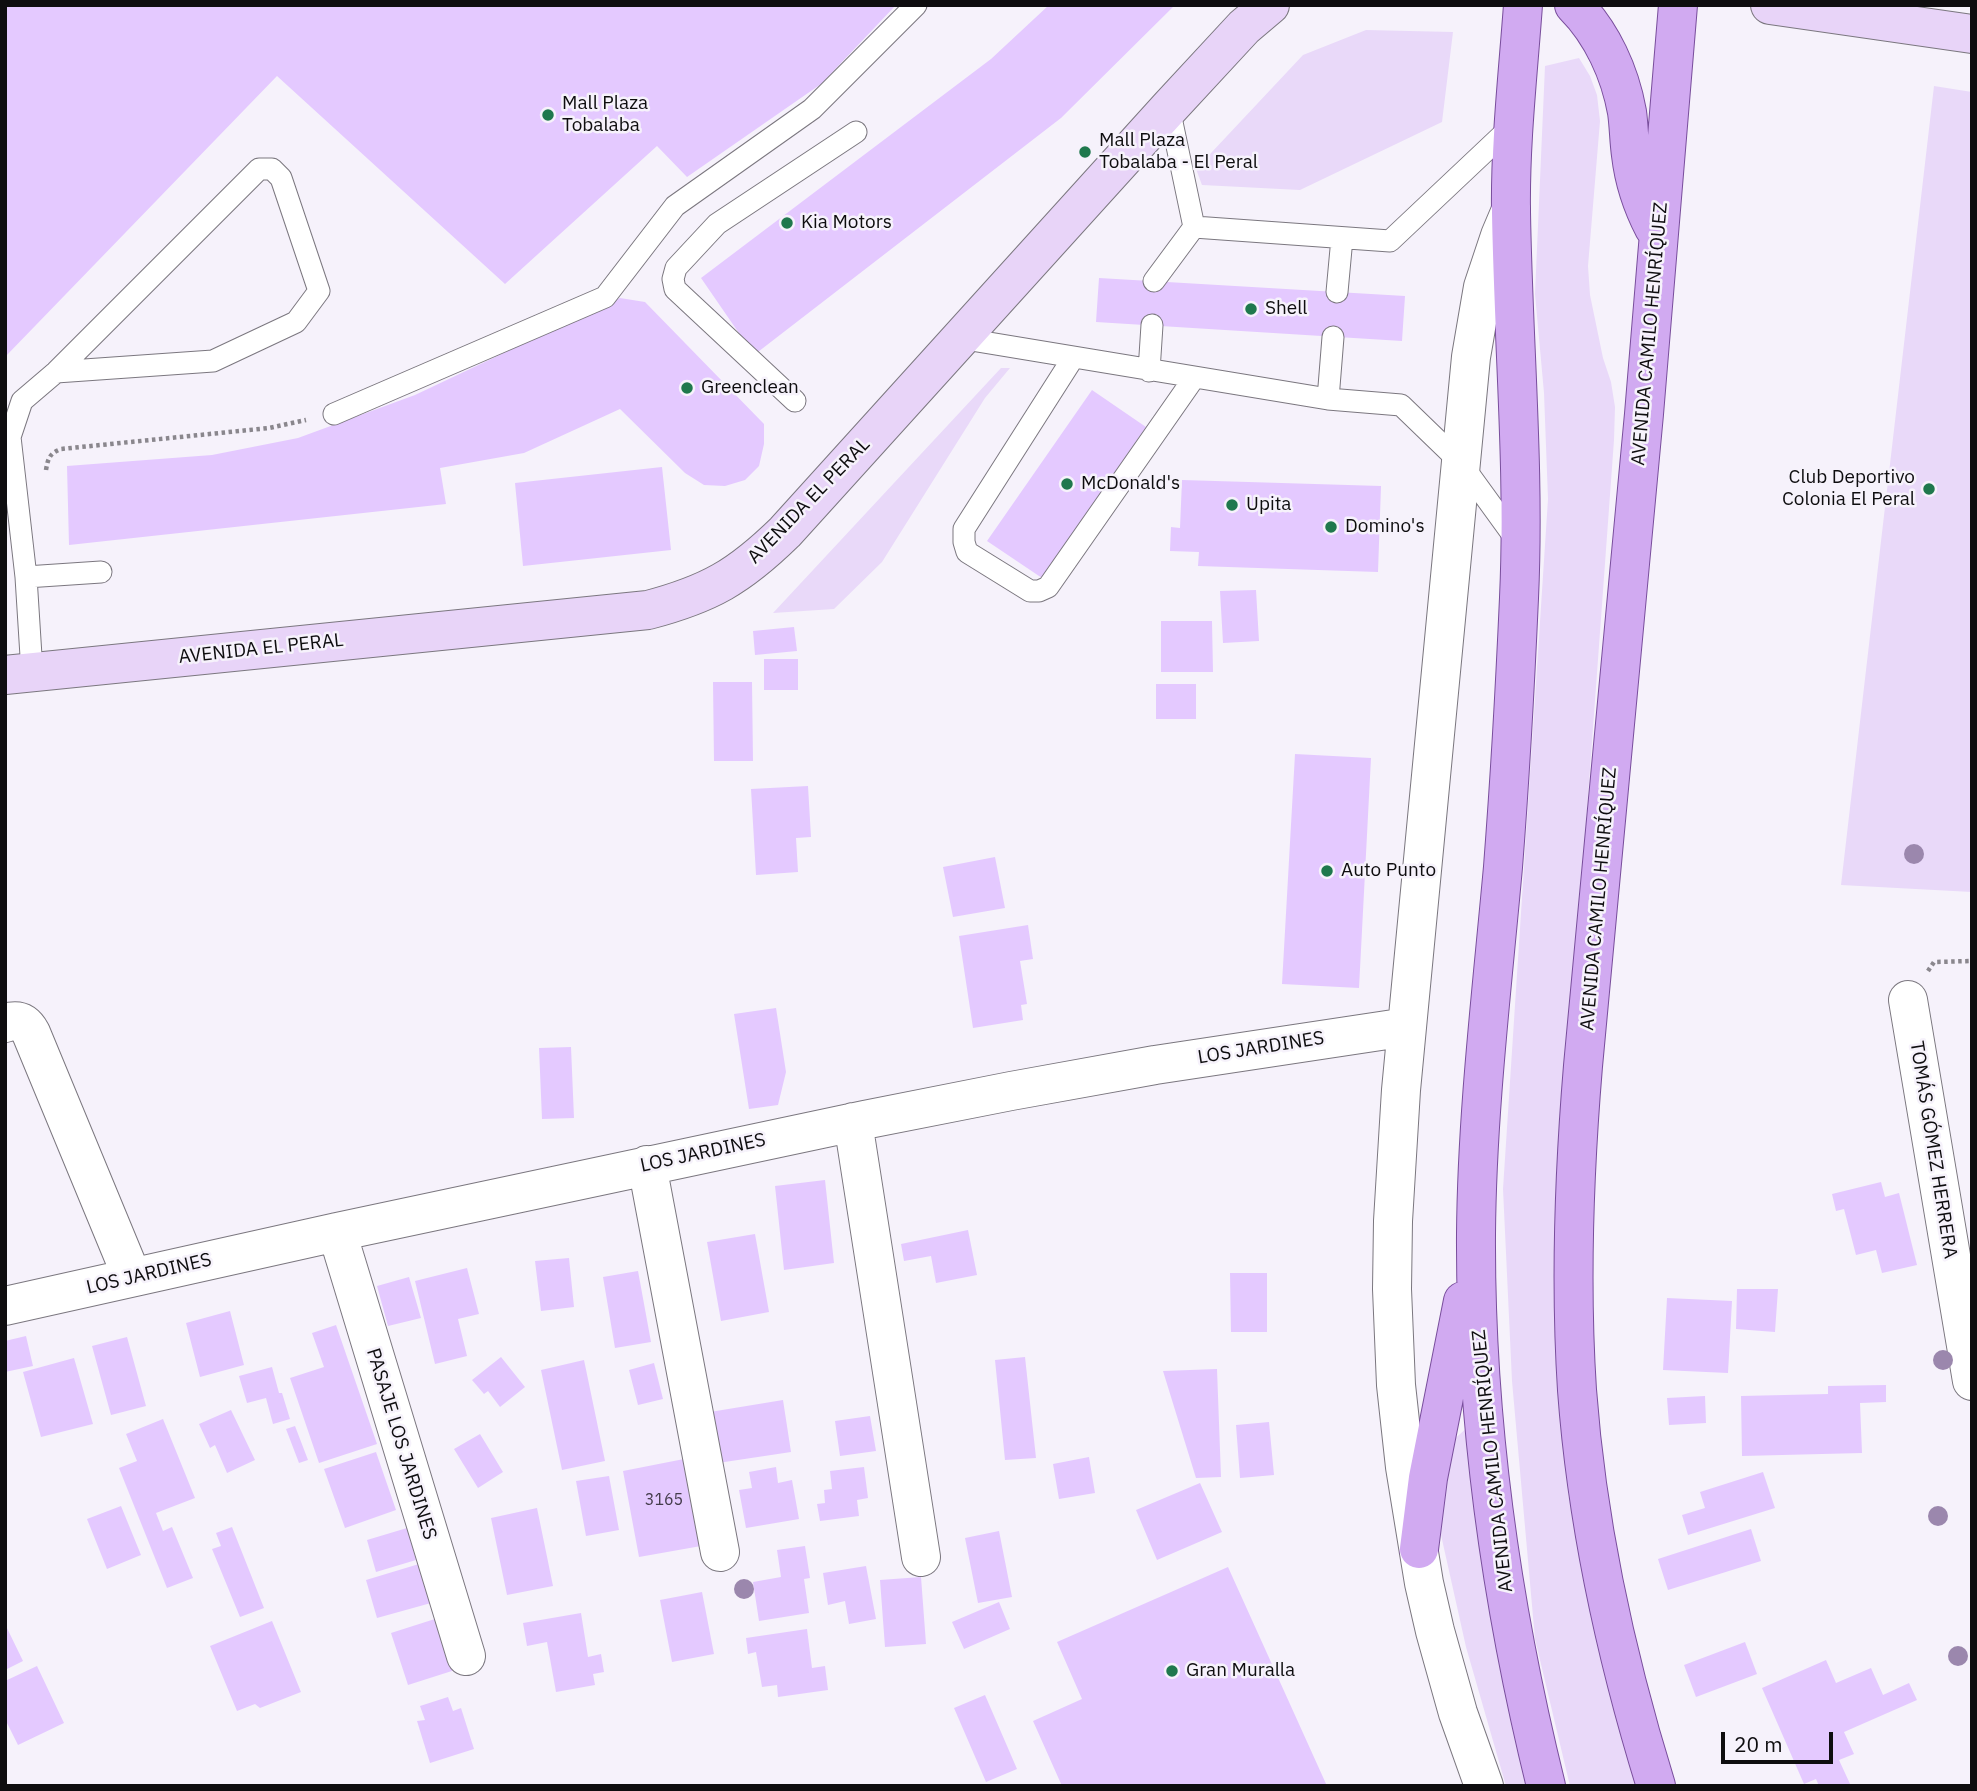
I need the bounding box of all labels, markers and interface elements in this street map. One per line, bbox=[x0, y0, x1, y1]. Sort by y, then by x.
place label: Mall Plaza Tobalaba bbox=[562, 93, 648, 137]
marker: Mall Plaza Tobalaba bbox=[540, 107, 556, 123]
place label: Mall Plaza Tobalaba - El Peral bbox=[1099, 130, 1258, 174]
marker: Mall Plaza Tobalaba - El Peral bbox=[1077, 144, 1093, 160]
street label: AVENIDA CAMILO HENRÍQUEZ bbox=[1627, 201, 1673, 467]
place label: Kia Motors bbox=[801, 212, 892, 234]
marker: Kia Motors bbox=[779, 215, 795, 231]
place label: Shell bbox=[1265, 298, 1308, 320]
marker: Shell bbox=[1243, 301, 1259, 317]
place label: Greenclean bbox=[701, 377, 799, 399]
marker: Greenclean bbox=[679, 380, 695, 396]
street label: AVENIDA EL PERAL bbox=[743, 433, 875, 569]
place label: Club Deportivo Colonia El Peral bbox=[1782, 467, 1915, 511]
place label: McDonald's bbox=[1081, 473, 1180, 495]
marker: McDonald's bbox=[1059, 476, 1075, 492]
marker: Club Deportivo Colonia El Peral bbox=[1921, 481, 1937, 497]
place label: Upita bbox=[1246, 494, 1291, 516]
marker: Upita bbox=[1224, 497, 1240, 513]
place label: Domino's bbox=[1345, 516, 1425, 538]
marker: Domino's bbox=[1323, 519, 1339, 535]
street label: AVENIDA EL PERAL bbox=[177, 629, 345, 669]
street label: AVENIDA CAMILO HENRÍQUEZ bbox=[1576, 766, 1622, 1032]
place label: Auto Punto bbox=[1341, 860, 1436, 882]
marker: Auto Punto bbox=[1319, 863, 1335, 879]
street label: LOS JARDINES bbox=[1196, 1027, 1326, 1069]
street label: TOMÁS GÓMEZ HERRERA bbox=[1905, 1040, 1961, 1260]
street label: LOS JARDINES bbox=[638, 1129, 768, 1177]
street label: LOS JARDINES bbox=[84, 1249, 214, 1299]
street label: AVENIDA CAMILO HENRÍQUEZ bbox=[1468, 1328, 1518, 1594]
street label: PASAJE LOS JARDINES bbox=[361, 1345, 441, 1543]
house number: 3165 bbox=[645, 1490, 683, 1510]
place label: Gran Muralla bbox=[1186, 1660, 1295, 1682]
marker: Gran Muralla bbox=[1164, 1663, 1180, 1679]
scale bar bbox=[1725, 1718, 1837, 1762]
text: 20 m bbox=[1734, 1730, 1783, 1758]

